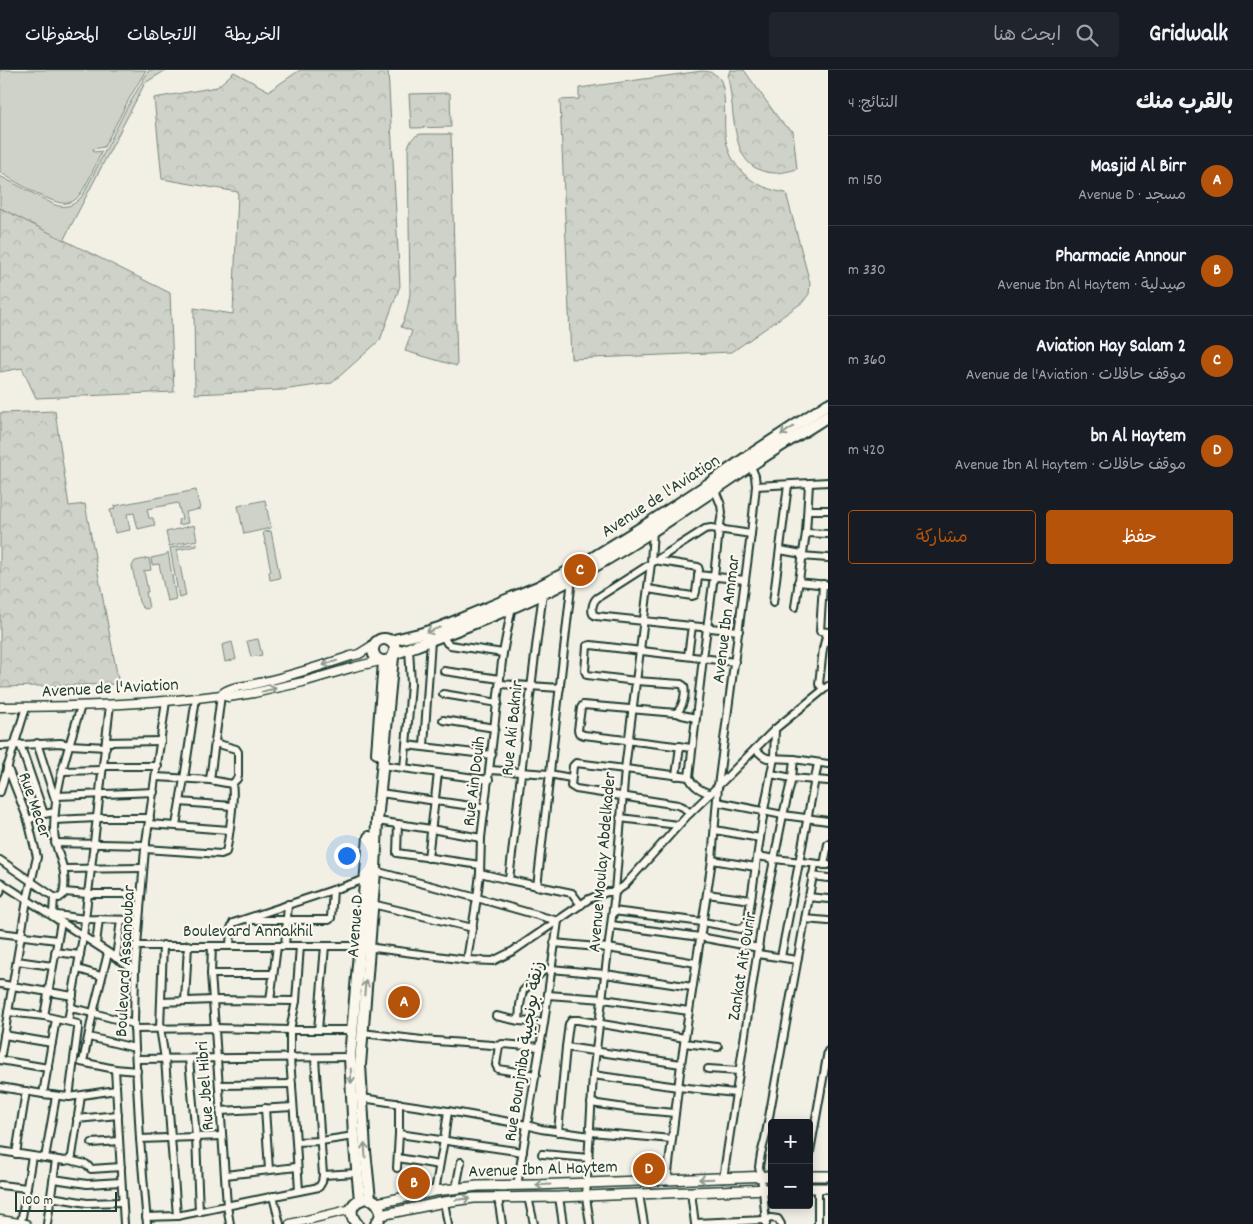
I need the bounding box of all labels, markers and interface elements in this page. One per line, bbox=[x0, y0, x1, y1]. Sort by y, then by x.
search box bbox=[769, 12, 1119, 57]
text: Gridwalk bbox=[1149, 18, 1228, 52]
icon: search bbox=[1073, 21, 1101, 49]
text: ابحث هنا bbox=[993, 23, 1061, 50]
text: المحفوظات bbox=[25, 24, 99, 49]
text: الاتجاهات bbox=[127, 24, 197, 49]
text: الخريطة bbox=[225, 24, 281, 49]
text: بالقرب منك bbox=[1136, 89, 1233, 119]
text: النتائج: 4 bbox=[848, 92, 898, 115]
text: Masjid Al Birr bbox=[1090, 154, 1186, 181]
text: 150 m bbox=[848, 169, 882, 192]
text: A bbox=[1213, 169, 1221, 192]
text: مسجد · Avenue D bbox=[1078, 184, 1186, 207]
text: Pharmacie Annour bbox=[1055, 244, 1186, 271]
text: 330 m bbox=[848, 259, 886, 282]
text: B bbox=[1213, 259, 1221, 282]
text: صيدلية · Avenue Ibn Al Haytem bbox=[997, 274, 1186, 297]
text: Aviation Hay Salam 2 bbox=[1036, 334, 1186, 361]
text: 360 m bbox=[848, 349, 886, 372]
text: C bbox=[1213, 349, 1221, 372]
text: موقف حافلات · Avenue de l'Aviation bbox=[966, 364, 1186, 387]
text: bn Al Haytem bbox=[1091, 424, 1186, 451]
one-way arrow bbox=[780, 425, 794, 436]
text: 420 m bbox=[848, 439, 885, 462]
text: D bbox=[1213, 439, 1221, 462]
street label: Avenue de l'Aviation bbox=[597, 449, 726, 545]
text: موقف حافلات · Avenue Ibn Al Haytem bbox=[955, 454, 1186, 477]
button: مشاركة bbox=[848, 510, 1036, 564]
button: حفظ bbox=[1046, 510, 1233, 564]
pin: C bbox=[564, 551, 596, 589]
street label: Avenue Ibn Ammar bbox=[707, 554, 748, 685]
one-way arrow bbox=[426, 626, 442, 635]
one-way arrow bbox=[323, 659, 339, 668]
street label: Avenue de l'Aviation bbox=[41, 673, 179, 706]
street label: Rue Aki Baknir bbox=[496, 679, 531, 777]
one-way arrow bbox=[260, 685, 276, 694]
street label: Rue Ain Douih bbox=[458, 735, 493, 828]
street label: Rue Mecer bbox=[11, 769, 57, 843]
street label: Avenue Moulay Abdelkader bbox=[583, 771, 624, 953]
your location bbox=[334, 843, 360, 869]
street label: Boulevard Assanoubar bbox=[110, 884, 143, 1038]
street label: Avenue D bbox=[342, 894, 371, 958]
street label: Zankat Ait Ourir bbox=[723, 910, 764, 1023]
street label: Boulevard Annakhil bbox=[183, 920, 314, 945]
street label: Rue Bounjniba زنقة بونجيبة bbox=[499, 959, 552, 1143]
one-way arrow bbox=[361, 980, 370, 996]
pin: A bbox=[388, 983, 420, 1021]
street label: Rue Jbel Hibri bbox=[191, 1040, 222, 1131]
one-way arrow bbox=[346, 1068, 356, 1084]
map controls bbox=[768, 1119, 813, 1209]
button: + bbox=[768, 1119, 813, 1164]
one-way arrow bbox=[360, 1142, 370, 1158]
pin: D bbox=[633, 1150, 665, 1188]
street label: Avenue Ibn Al Haytem bbox=[468, 1155, 618, 1186]
pin: B bbox=[398, 1164, 430, 1202]
button: − bbox=[768, 1164, 813, 1209]
one-way arrow bbox=[698, 1175, 714, 1184]
one-way arrow bbox=[535, 1180, 552, 1190]
scale bar bbox=[15, 1189, 118, 1212]
text: 100 m bbox=[22, 1191, 53, 1211]
one-way arrow bbox=[454, 1194, 470, 1204]

